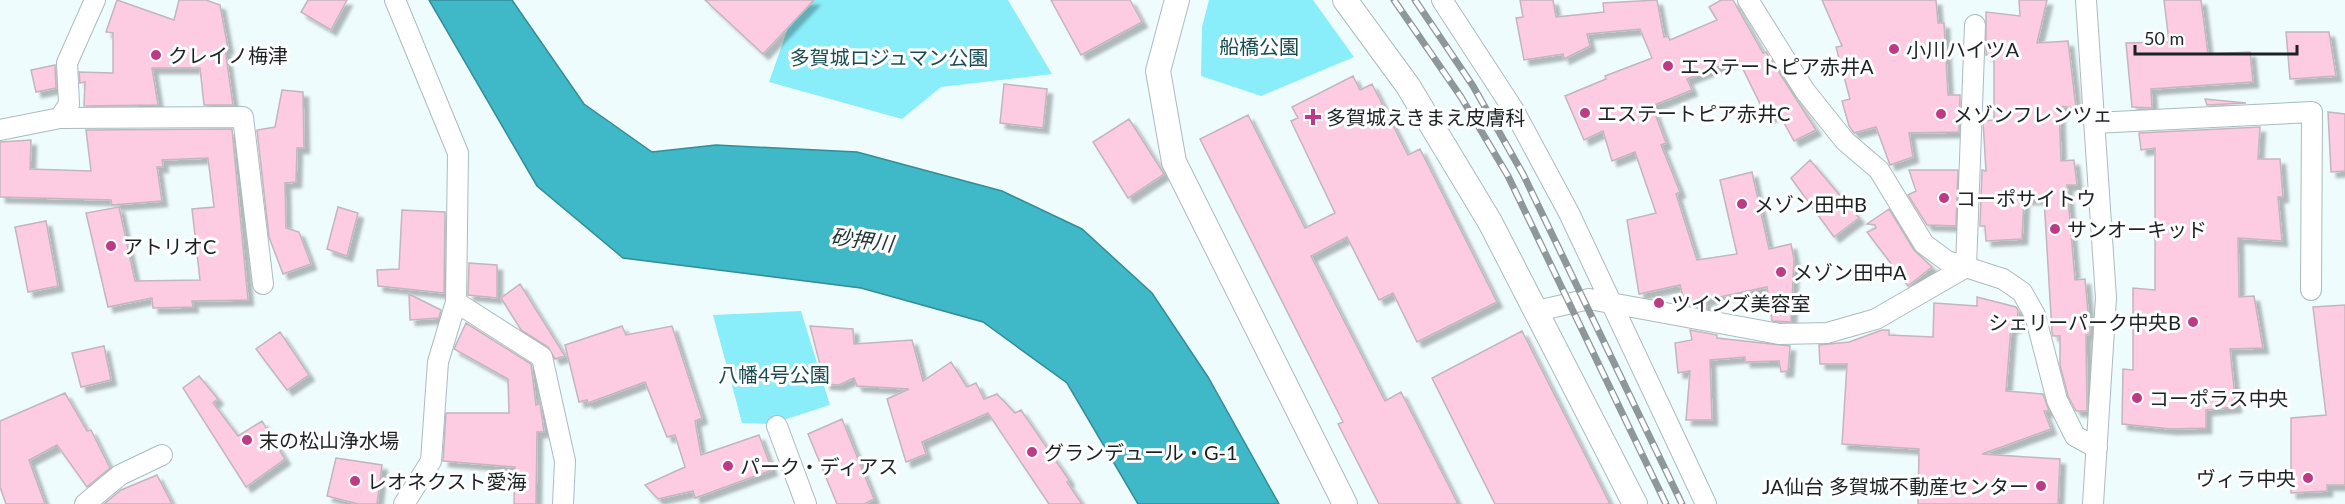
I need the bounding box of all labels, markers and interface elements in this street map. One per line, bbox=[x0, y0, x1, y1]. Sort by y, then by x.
scale bar bbox=[2135, 18, 2297, 56]
text: 50 m bbox=[2144, 27, 2184, 49]
park label: 船橋公園 bbox=[1219, 34, 1299, 58]
place label: 小川ハイツA bbox=[1906, 37, 2020, 61]
marker: 小川ハイツA bbox=[1887, 42, 1901, 56]
place label: クレイノ梅津 bbox=[168, 43, 288, 67]
park label: 多賀城ロジュマン公園 bbox=[790, 45, 988, 69]
marker: クレイノ梅津 bbox=[149, 48, 163, 62]
place label: エステートピア赤井A bbox=[1680, 54, 1874, 78]
marker: エステートピア赤井A bbox=[1661, 59, 1675, 73]
place label: エステートピア赤井C bbox=[1597, 101, 1790, 125]
place label: メゾンフレンツェ bbox=[1953, 102, 2112, 126]
place label: 多賀城えきまえ皮膚科 bbox=[1326, 105, 1525, 129]
marker: エステートピア赤井C bbox=[1578, 106, 1592, 120]
marker: メゾンフレンツェ bbox=[1934, 107, 1948, 121]
marker: 多賀城えきまえ皮膚科 bbox=[1304, 108, 1322, 126]
place label: コーポサイトウ bbox=[1956, 186, 2096, 210]
marker: コーポサイトウ bbox=[1937, 191, 1951, 205]
place label: メゾン田中B bbox=[1754, 192, 1867, 216]
marker: メゾン田中B bbox=[1735, 197, 1749, 211]
place label: サンオーキッド bbox=[2067, 217, 2207, 241]
marker: サンオーキッド bbox=[2048, 222, 2062, 236]
water label: 砂押川 bbox=[829, 223, 897, 255]
place label: アトリオC bbox=[123, 234, 216, 258]
marker: アトリオC bbox=[104, 239, 118, 253]
place label: メゾン田中A bbox=[1793, 260, 1907, 284]
marker: メゾン田中A bbox=[1774, 265, 1788, 279]
place label: ツインズ美容室 bbox=[1671, 291, 1811, 315]
marker: ツインズ美容室 bbox=[1652, 296, 1666, 310]
place label: シェリーパーク中央B bbox=[1988, 310, 2181, 334]
marker: シェリーパーク中央B bbox=[2186, 315, 2200, 329]
park label: 八幡4号公園 bbox=[718, 362, 830, 386]
place label: コーポラス中央 bbox=[2149, 386, 2289, 410]
marker: コーポラス中央 bbox=[2130, 391, 2144, 405]
place label: 末の松山浄水場 bbox=[259, 428, 399, 452]
marker: 末の松山浄水場 bbox=[240, 433, 254, 447]
place label: グランデュール・G-1 bbox=[1044, 440, 1238, 464]
marker: グランデュール・G-1 bbox=[1025, 445, 1039, 459]
place label: パーク・ディアス bbox=[740, 454, 898, 478]
marker: パーク・ディアス bbox=[721, 459, 735, 473]
place label: ヴィラ中央 bbox=[2196, 466, 2296, 490]
place label: レオネクスト愛海 bbox=[367, 469, 526, 493]
marker: ヴィラ中央 bbox=[2301, 471, 2315, 485]
marker: レオネクスト愛海 bbox=[348, 474, 362, 488]
place label: JA仙台 多賀城不動産センター bbox=[1762, 474, 2029, 498]
marker: JA仙台 多賀城不動産センター bbox=[2034, 479, 2048, 493]

